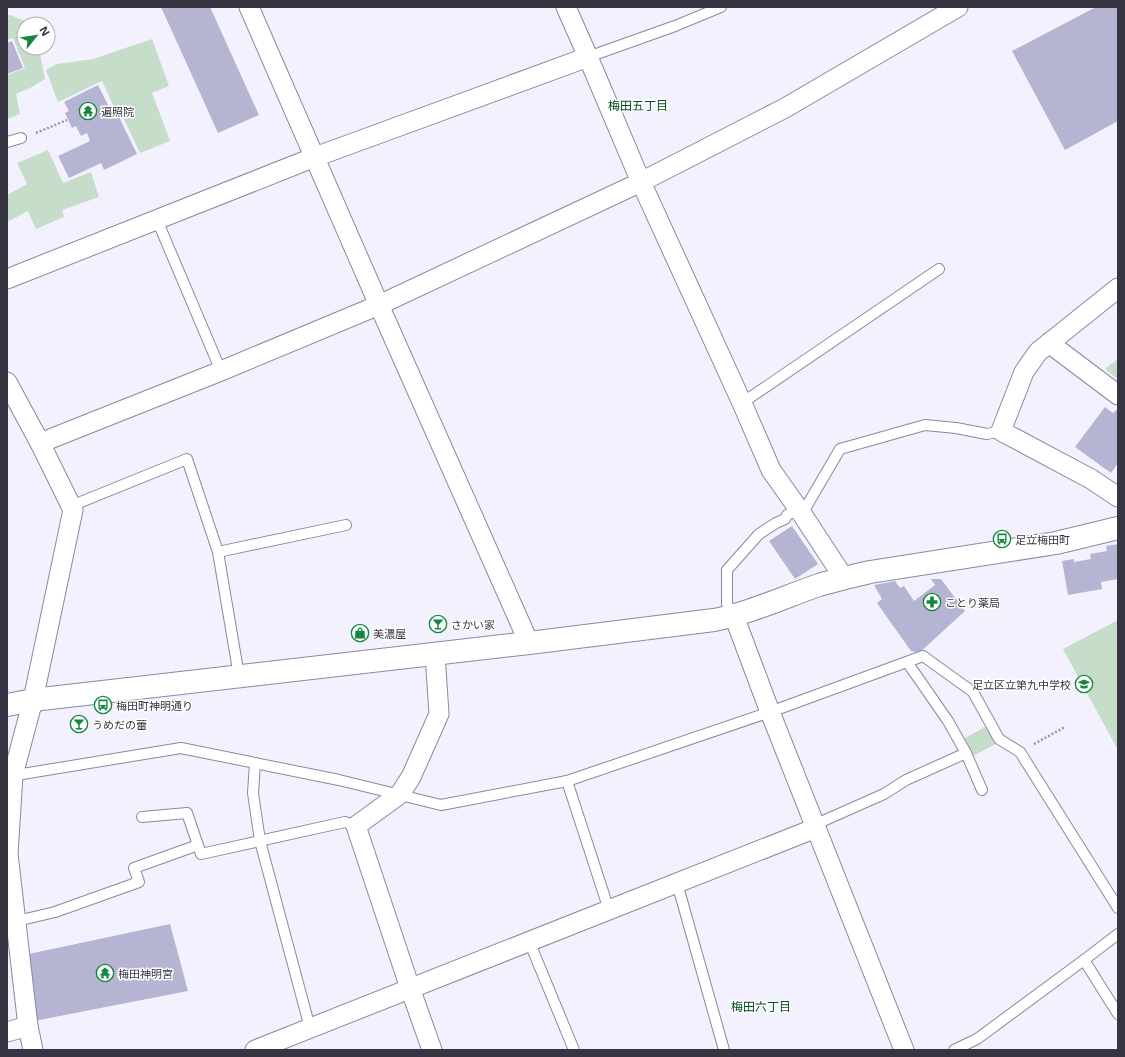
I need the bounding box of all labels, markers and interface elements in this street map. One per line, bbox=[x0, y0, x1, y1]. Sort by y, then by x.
north arrow bbox=[16, 16, 56, 56]
text: N bbox=[36, 23, 54, 38]
district label: 梅田五丁目 bbox=[608, 97, 668, 114]
temple icon: 遍照院 bbox=[78, 101, 98, 121]
place label: 遍照院 bbox=[101, 104, 134, 119]
bus stop icon: 足立梅田町 bbox=[992, 529, 1012, 549]
place label: 足立梅田町 bbox=[1015, 532, 1070, 547]
pharmacy icon: ことり薬局 bbox=[922, 592, 942, 612]
place label: ことり薬局 bbox=[945, 595, 1000, 610]
bar icon: さかい家 bbox=[428, 614, 448, 634]
place label: さかい家 bbox=[451, 617, 495, 632]
shop icon: 美濃屋 bbox=[350, 623, 370, 643]
place label: 美濃屋 bbox=[373, 626, 406, 641]
school or university icon: 足立区立第九中学校 bbox=[1074, 674, 1094, 694]
place label: 足立区立第九中学校 bbox=[972, 677, 1071, 692]
bus stop icon: 梅田町神明通り bbox=[93, 695, 113, 715]
place label: 梅田町神明通り bbox=[116, 698, 193, 713]
bar icon: うめだの蕾 bbox=[69, 714, 89, 734]
place label: うめだの蕾 bbox=[92, 717, 147, 732]
temple icon: 梅田神明宮 bbox=[95, 963, 115, 983]
place label: 梅田神明宮 bbox=[118, 966, 173, 981]
district label: 梅田六丁目 bbox=[731, 998, 791, 1015]

